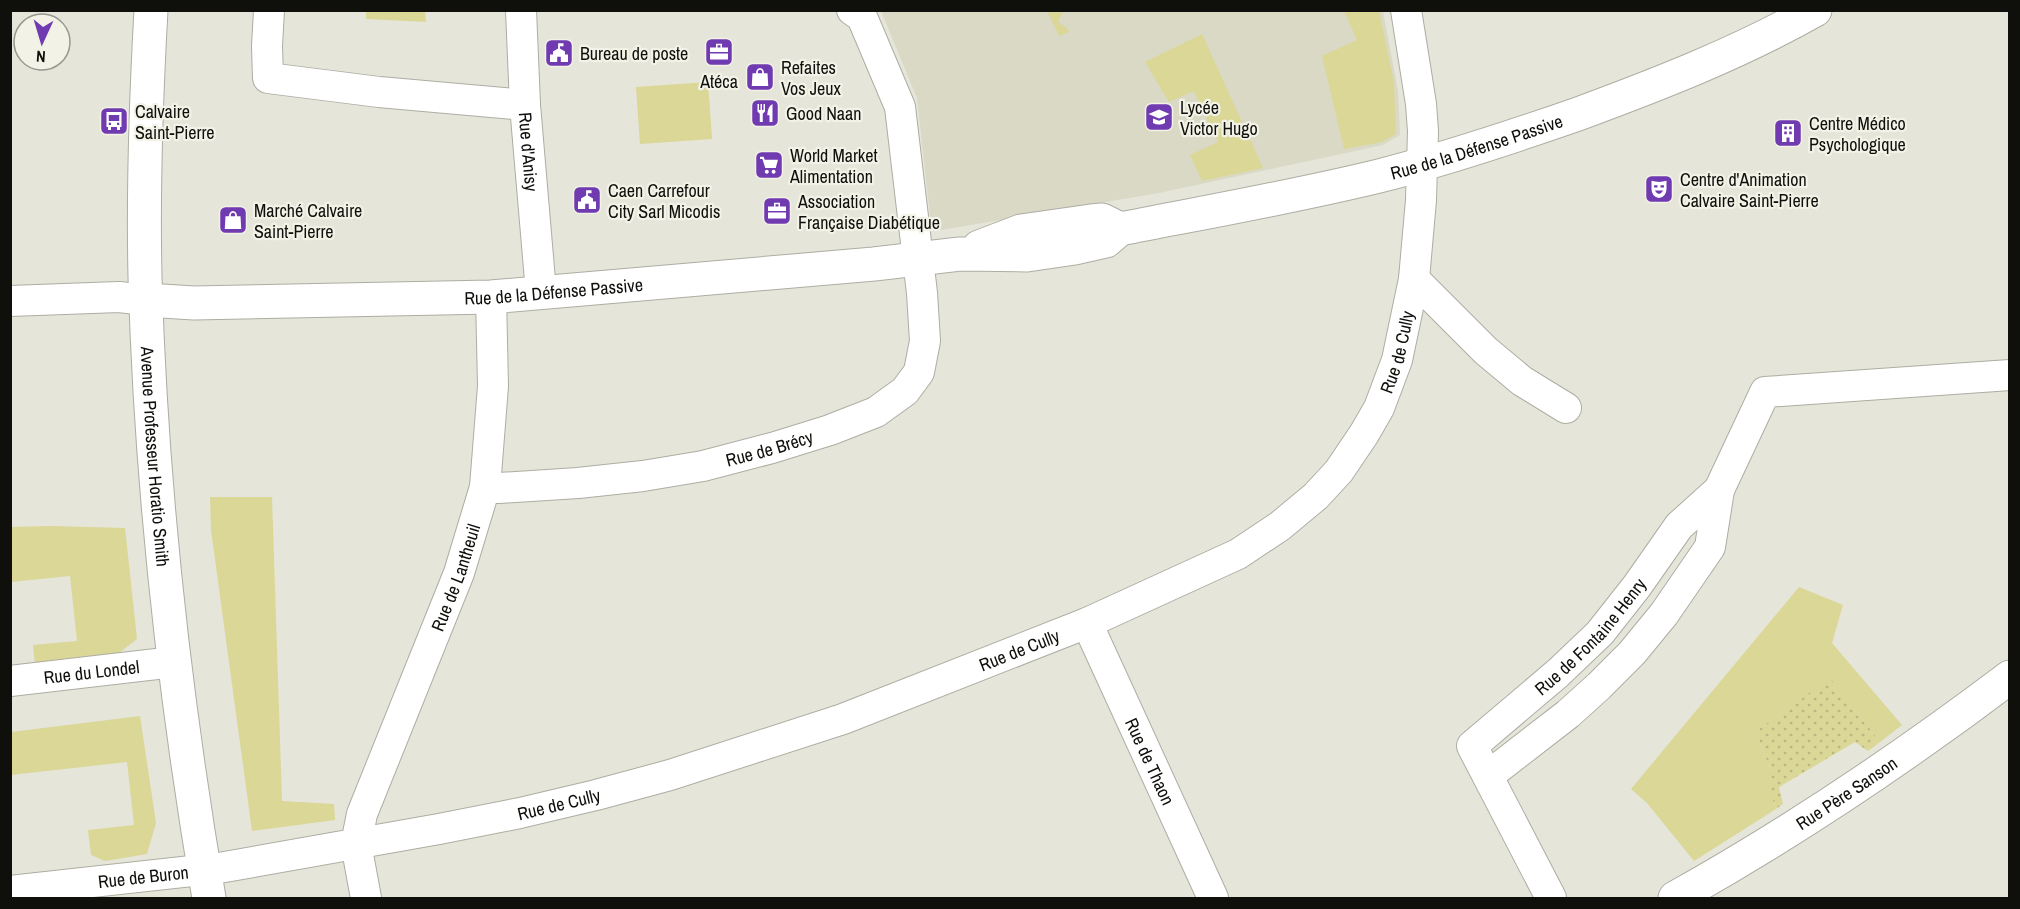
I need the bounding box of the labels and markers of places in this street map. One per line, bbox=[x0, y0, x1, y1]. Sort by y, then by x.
office icon: Atéca bbox=[703, 36, 735, 68]
public building icon: Bureau de poste bbox=[543, 37, 575, 69]
place label: Bureau de poste bbox=[580, 41, 688, 66]
place label: Refaites Vos Jeux bbox=[781, 55, 842, 101]
shop icon: Refaites Vos Jeux bbox=[744, 61, 776, 93]
place label: Atéca bbox=[699, 69, 738, 94]
place label: Lycée Victor Hugo bbox=[1180, 95, 1258, 141]
restaurant icon: Good Naan bbox=[749, 97, 781, 129]
place label: Calvaire Saint-Pierre bbox=[135, 99, 215, 145]
place label: Good Naan bbox=[786, 101, 862, 126]
school or university icon: Lycée Victor Hugo bbox=[1143, 101, 1175, 133]
bus stop icon: Calvaire Saint-Pierre bbox=[98, 105, 130, 137]
place label: Centre Médico Psychologique bbox=[1809, 111, 1906, 157]
building icon: Centre Médico Psychologique bbox=[1772, 117, 1804, 149]
place label: World Market Alimentation bbox=[789, 143, 878, 189]
supermarket icon: World Market Alimentation bbox=[753, 149, 785, 181]
place label: Centre d'Animation Calvaire Saint-Pierre bbox=[1680, 167, 1819, 213]
theatre icon: Centre d'Animation Calvaire Saint-Pierre bbox=[1643, 173, 1675, 205]
place label: Caen Carrefour City Sarl Micodis bbox=[608, 178, 720, 224]
public building icon: Caen Carrefour City Sarl Micodis bbox=[571, 184, 603, 216]
place label: Association Française Diabétique bbox=[797, 189, 940, 235]
office icon: Association Française Diabétique bbox=[761, 195, 793, 227]
place label: Marché Calvaire Saint-Pierre bbox=[254, 198, 362, 244]
shop icon: Marché Calvaire Saint-Pierre bbox=[217, 204, 249, 236]

